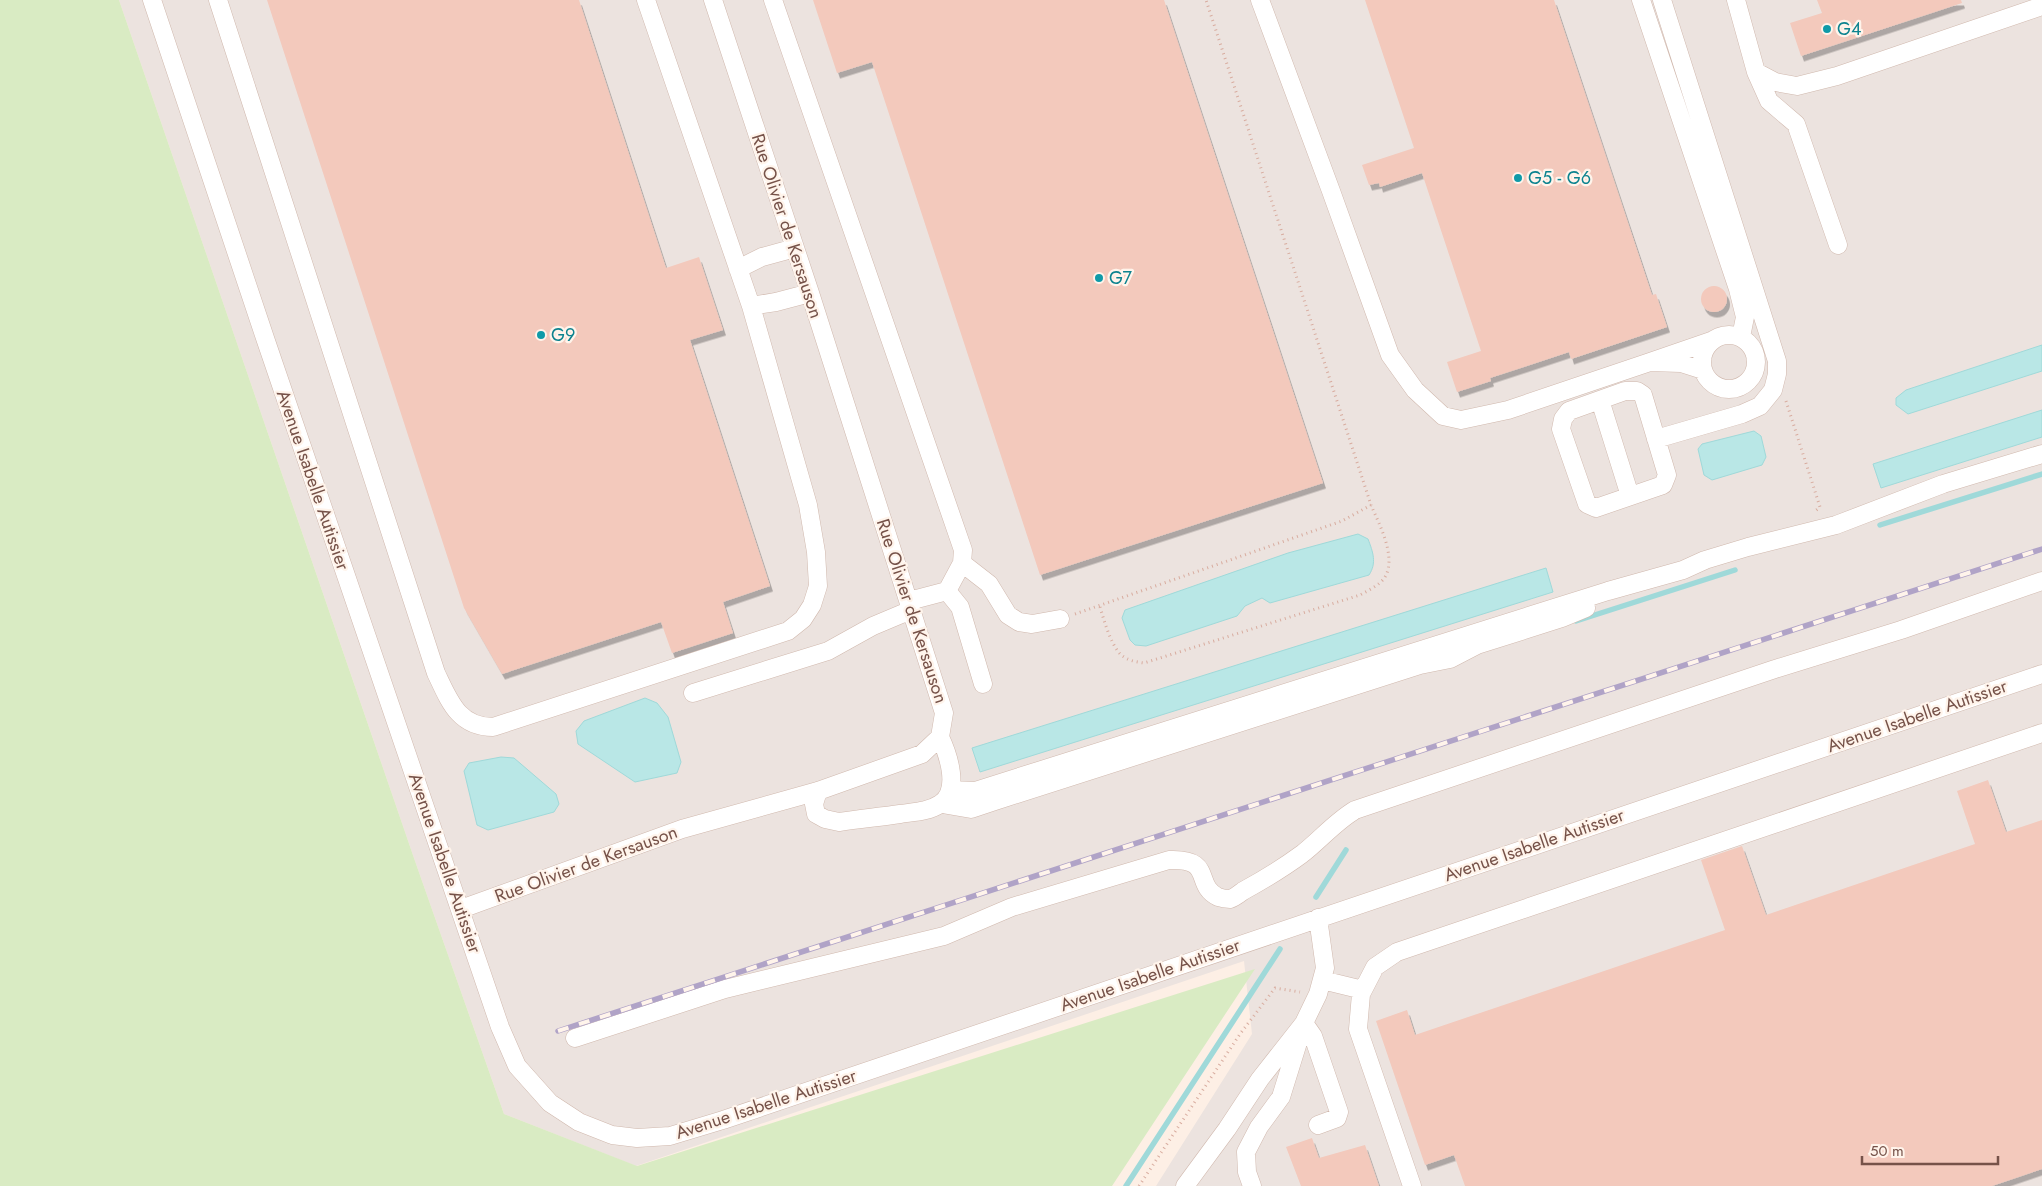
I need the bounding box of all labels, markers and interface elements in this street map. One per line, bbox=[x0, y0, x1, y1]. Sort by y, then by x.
place label: G4 bbox=[1837, 16, 1861, 42]
marker: G4 bbox=[1821, 23, 1833, 35]
street label: Rue Olivier de Kersauson bbox=[745, 130, 829, 322]
place label: G5 - G6 bbox=[1528, 165, 1591, 191]
marker: G5 - G6 bbox=[1512, 172, 1524, 184]
place label: G7 bbox=[1109, 265, 1132, 291]
marker: G7 bbox=[1093, 272, 1105, 284]
place label: G9 bbox=[551, 322, 575, 348]
marker: G9 bbox=[535, 329, 547, 341]
street label: Avenue Isabelle Autissier bbox=[270, 386, 356, 574]
street label: Rue Olivier de Kersauson bbox=[870, 515, 954, 707]
street label: Avenue Isabelle Autissier bbox=[1823, 673, 2011, 759]
street label: Avenue Isabelle Autissier bbox=[402, 769, 488, 957]
street label: Avenue Isabelle Autissier bbox=[1440, 802, 1628, 888]
street label: Rue Olivier de Kersauson bbox=[491, 819, 681, 909]
street label: Avenue Isabelle Autissier bbox=[1056, 932, 1244, 1018]
street label: Avenue Isabelle Autissier bbox=[672, 1062, 861, 1146]
scale bar bbox=[1862, 1134, 1998, 1166]
text: 50 m bbox=[1870, 1140, 1904, 1162]

